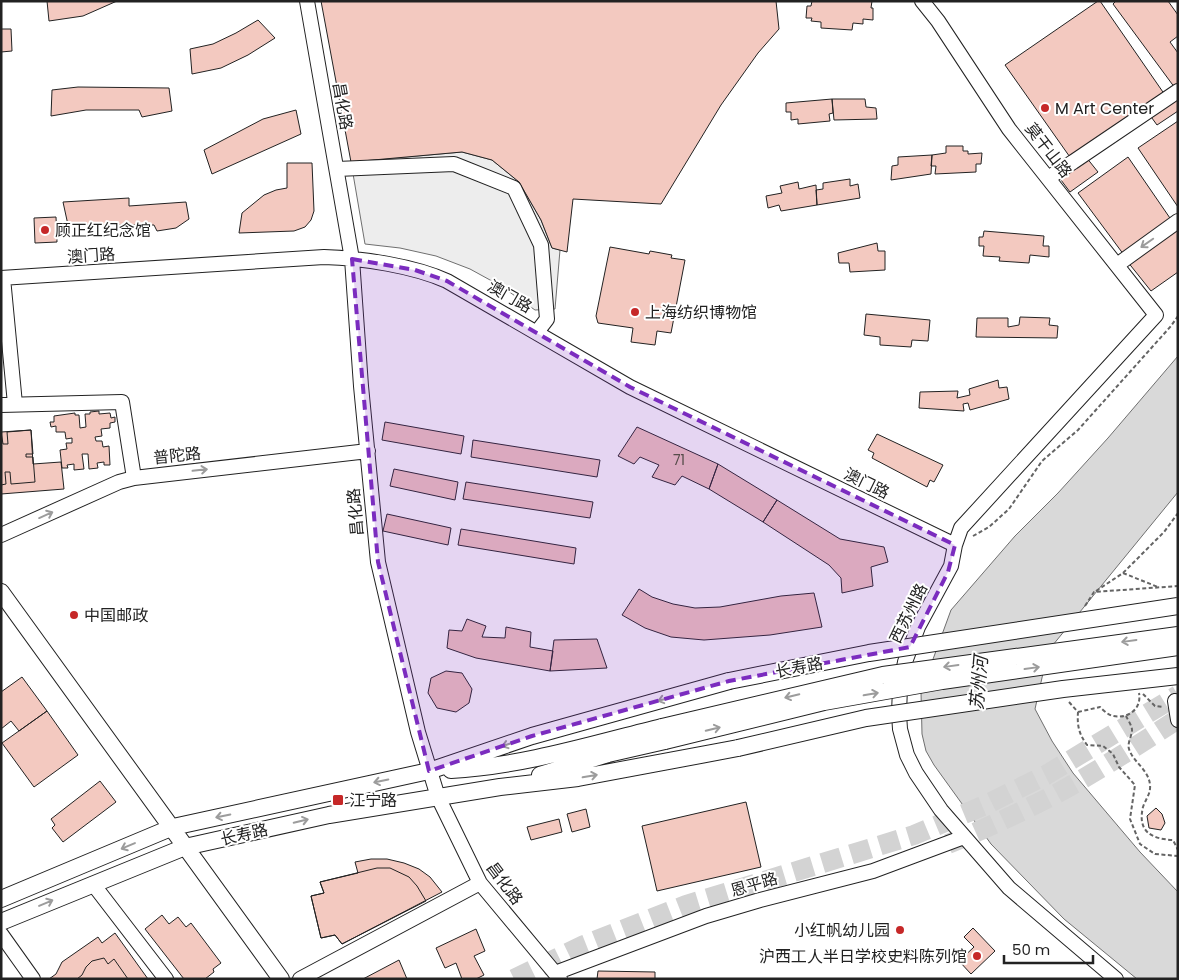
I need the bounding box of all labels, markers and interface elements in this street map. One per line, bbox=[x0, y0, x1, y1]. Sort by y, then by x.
street label: 昌化路 bbox=[327, 80, 358, 132]
place label: M Art Center bbox=[1055, 97, 1154, 120]
marker: M Art Center bbox=[1039, 102, 1051, 114]
street label: 莫干山路 bbox=[1020, 118, 1077, 183]
place label: 顾正红纪念馆 bbox=[55, 219, 151, 242]
marker: 顾正红纪念馆 bbox=[39, 224, 51, 236]
one-way arrow bbox=[1140, 238, 1154, 248]
street label: 澳门路 bbox=[66, 242, 116, 269]
street label: 澳门路 bbox=[483, 274, 536, 318]
place label: 上海纺织博物馆 bbox=[645, 301, 757, 324]
marker: 上海纺织博物馆 bbox=[629, 306, 641, 318]
street label: 普陀路 bbox=[152, 442, 202, 469]
house number: 71 bbox=[673, 450, 685, 470]
street label: 澳门路 bbox=[840, 463, 893, 504]
one-way arrow bbox=[192, 465, 208, 475]
street label: 昌化路 bbox=[342, 487, 369, 537]
one-way arrow bbox=[38, 510, 53, 519]
street label: 西苏州路 bbox=[884, 579, 933, 647]
place label: 中国邮政 bbox=[84, 604, 148, 627]
marker: 中国邮政 bbox=[68, 609, 80, 621]
one-way arrow bbox=[1122, 636, 1138, 646]
street label: 长寿路 bbox=[773, 652, 825, 683]
water label: 苏州河 bbox=[964, 652, 994, 711]
one-way arrow bbox=[943, 661, 959, 671]
one-way arrow bbox=[1023, 663, 1039, 673]
one-way arrow bbox=[863, 688, 879, 698]
one-way arrow bbox=[784, 692, 800, 701]
one-way arrow bbox=[657, 695, 673, 704]
one-way arrow bbox=[704, 724, 720, 733]
one-way arrow bbox=[501, 740, 517, 749]
one-way arrow bbox=[582, 770, 598, 780]
one-way arrow bbox=[374, 777, 390, 787]
place label: 江宁路 bbox=[349, 789, 397, 812]
marker: 江宁路 bbox=[331, 793, 345, 807]
one-way arrow bbox=[215, 812, 231, 822]
one-way arrow bbox=[292, 816, 308, 825]
street label: 长寿路 bbox=[218, 818, 270, 851]
one-way arrow bbox=[121, 842, 136, 851]
street label: 昌化路 bbox=[481, 857, 528, 909]
street label: 恩平路 bbox=[728, 867, 780, 902]
one-way arrow bbox=[38, 898, 53, 908]
place label: 小红帆幼儿园 bbox=[794, 919, 890, 942]
marker: 小红帆幼儿园 bbox=[894, 924, 906, 936]
scale bar bbox=[1004, 932, 1093, 964]
text: 50 m bbox=[1012, 939, 1050, 960]
place label: 沪西工人半日学校史料陈列馆 bbox=[759, 945, 967, 968]
marker: 沪西工人半日学校史料陈列馆 bbox=[971, 950, 983, 962]

